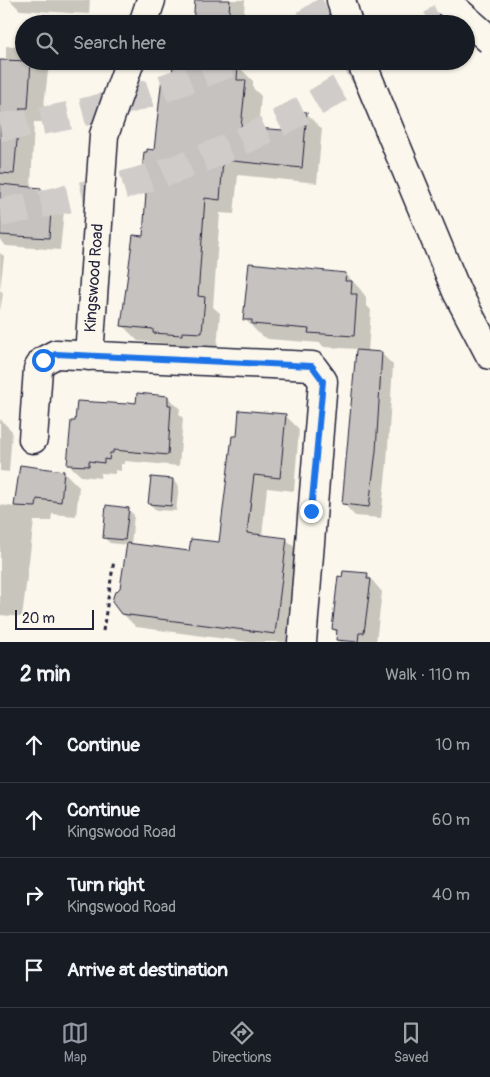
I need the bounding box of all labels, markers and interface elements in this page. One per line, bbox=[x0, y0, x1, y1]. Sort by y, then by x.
search box bbox=[15, 15, 475, 70]
icon: search bbox=[33, 29, 61, 57]
text: Search here bbox=[73, 31, 166, 55]
street label: Kingswood Road bbox=[80, 223, 108, 333]
route start bbox=[32, 349, 55, 372]
route end bbox=[300, 500, 323, 523]
scale bar bbox=[15, 607, 94, 630]
text: 20 m bbox=[22, 610, 55, 627]
text: 2 min bbox=[20, 661, 70, 688]
text: Walk · 110 m bbox=[385, 665, 470, 685]
icon: ahead bbox=[20, 731, 48, 759]
text: Continue bbox=[67, 733, 140, 757]
text: 10 m bbox=[435, 735, 470, 755]
text: Continue bbox=[67, 798, 140, 822]
icon: ahead bbox=[20, 806, 48, 834]
text: 60 m bbox=[432, 810, 470, 830]
text: Kingswood Road bbox=[67, 822, 176, 842]
text: Turn right bbox=[67, 873, 145, 897]
icon: right bbox=[20, 881, 48, 909]
text: 40 m bbox=[432, 885, 470, 905]
text: Kingswood Road bbox=[67, 897, 176, 917]
icon: arrive bbox=[20, 956, 48, 984]
text: Arrive at destination bbox=[67, 958, 228, 982]
tab: Map bbox=[61, 1019, 89, 1066]
tab: Directions bbox=[212, 1019, 271, 1066]
tab: Saved bbox=[394, 1019, 429, 1066]

